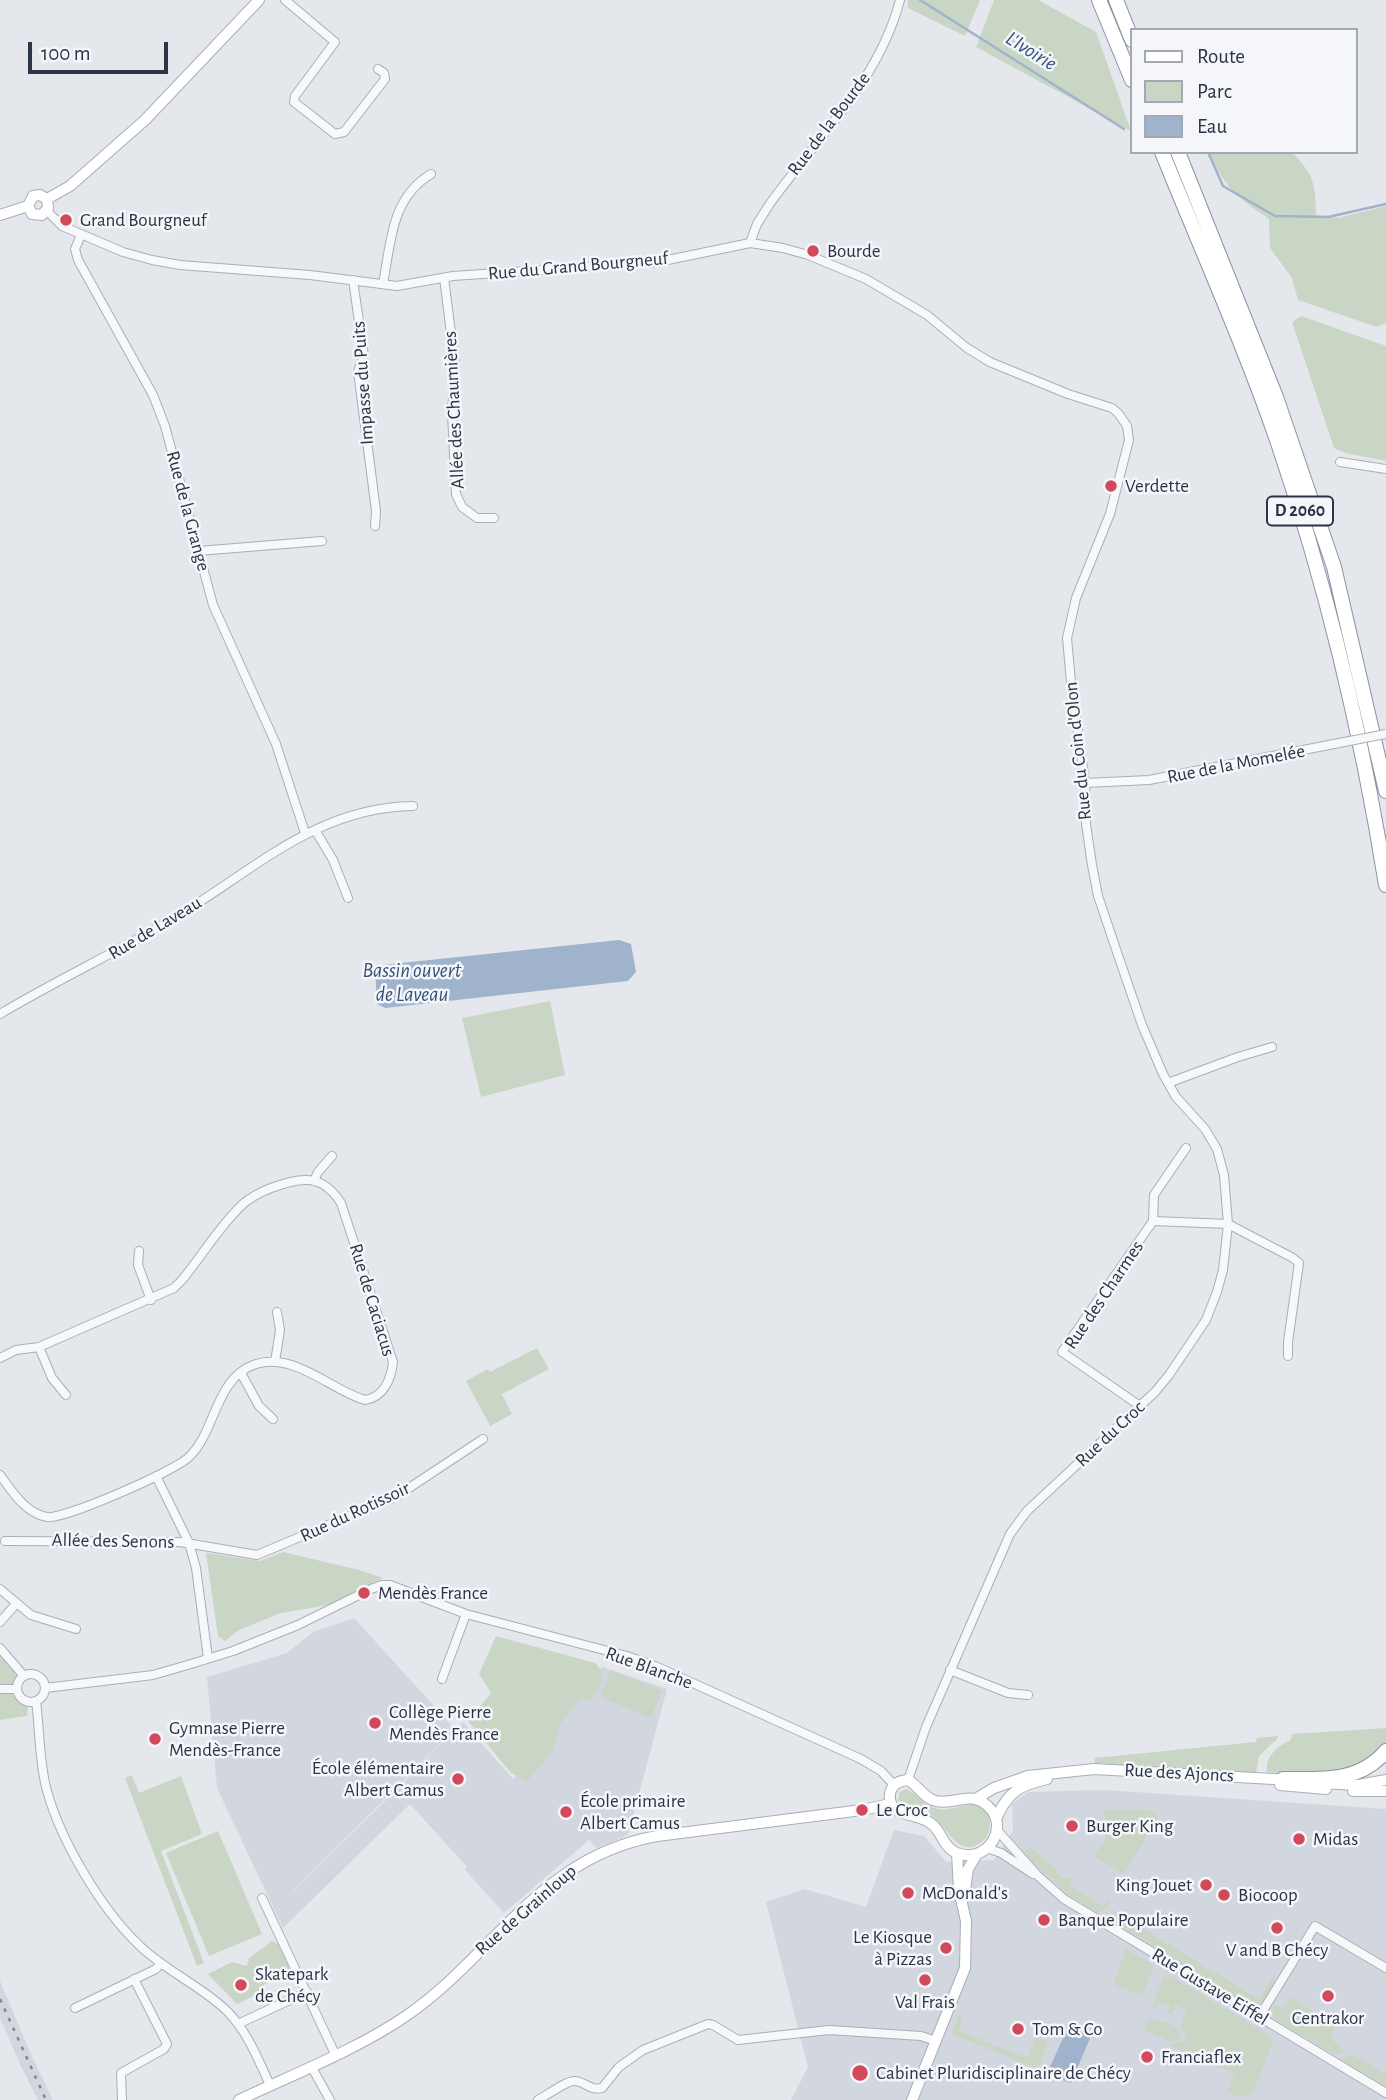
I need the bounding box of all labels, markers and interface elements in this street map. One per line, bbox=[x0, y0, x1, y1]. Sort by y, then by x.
water label: L'Ivoirie bbox=[1001, 26, 1061, 76]
scale bar bbox=[32, 28, 172, 72]
legend bbox=[1130, 28, 1358, 154]
text: 100 m bbox=[41, 43, 91, 64]
text: Route bbox=[1197, 46, 1245, 67]
street label: Rue de la Bourde bbox=[783, 68, 875, 180]
text: Parc bbox=[1197, 81, 1232, 102]
text: Eau bbox=[1197, 116, 1227, 137]
place label: Grand Bourgneuf bbox=[80, 209, 206, 231]
marker: Grand Bourgneuf bbox=[58, 212, 74, 228]
place label: Bourde bbox=[827, 240, 881, 262]
marker: Bourde bbox=[805, 243, 821, 259]
street label: Rue du Grand Bourgneuf bbox=[487, 247, 669, 285]
street label: Impasse du Puits bbox=[347, 320, 379, 446]
street label: Allée des Chaumières bbox=[438, 330, 470, 490]
street label: Rue de la Grange bbox=[161, 448, 215, 574]
place label: Verdette bbox=[1125, 475, 1189, 497]
marker: Verdette bbox=[1103, 478, 1119, 494]
road number: D 2060 bbox=[1267, 496, 1333, 526]
street label: Rue du Coin d'Olon bbox=[1059, 681, 1097, 821]
street label: Rue de la Momelée bbox=[1165, 739, 1307, 789]
street label: Rue de Laveau bbox=[104, 891, 206, 965]
water label: Bassin ouvert de Laveau bbox=[362, 958, 462, 1008]
street label: Rue des Charmes bbox=[1059, 1236, 1149, 1354]
street label: Rue de Caciacus bbox=[344, 1241, 400, 1359]
street label: Rue du Croc bbox=[1071, 1396, 1149, 1472]
street label: Rue du Rotissoir bbox=[297, 1477, 413, 1547]
street label: Allée des Senons bbox=[51, 1529, 175, 1553]
place label: Mendès France bbox=[378, 1582, 488, 1604]
marker: Mendès France bbox=[356, 1585, 372, 1601]
street label: Rue Blanche bbox=[602, 1642, 696, 1694]
place label: Collège Pierre Mendès France bbox=[389, 1701, 499, 1745]
marker: Collège Pierre Mendès France bbox=[367, 1715, 383, 1731]
place label: Gymnase Pierre Mendès-France bbox=[169, 1717, 285, 1761]
marker: Gymnase Pierre Mendès-France bbox=[147, 1731, 163, 1747]
place label: École élémentaire Albert Camus bbox=[312, 1757, 444, 1801]
street label: Rue des Ajoncs bbox=[1124, 1759, 1234, 1787]
marker: École élémentaire Albert Camus bbox=[450, 1771, 466, 1787]
place label: École primaire Albert Camus bbox=[580, 1790, 686, 1834]
place label: Le Croc bbox=[876, 1799, 928, 1821]
marker: Le Croc bbox=[854, 1802, 870, 1818]
marker: École primaire Albert Camus bbox=[558, 1804, 574, 1820]
place label: Burger King bbox=[1086, 1815, 1173, 1837]
marker: Burger King bbox=[1064, 1818, 1080, 1834]
place label: Midas bbox=[1313, 1828, 1358, 1850]
marker: Midas bbox=[1291, 1831, 1307, 1847]
street label: Rue de Grainloup bbox=[471, 1860, 581, 1960]
place label: King Jouet bbox=[1115, 1874, 1192, 1896]
marker: King Jouet bbox=[1198, 1877, 1214, 1893]
place label: McDonald's bbox=[922, 1882, 1008, 1904]
place label: Biocoop bbox=[1238, 1884, 1298, 1906]
marker: McDonald's bbox=[900, 1885, 916, 1901]
marker: Biocoop bbox=[1216, 1887, 1232, 1903]
place label: Banque Populaire bbox=[1058, 1909, 1189, 1931]
marker: Banque Populaire bbox=[1036, 1912, 1052, 1928]
marker: V and B Chécy bbox=[1269, 1920, 1285, 1936]
place label: Le Kiosque à Pizzas bbox=[853, 1926, 932, 1970]
place label: V and B Chécy bbox=[1226, 1939, 1328, 1961]
marker: Le Kiosque à Pizzas bbox=[938, 1940, 954, 1956]
street label: Rue Gustave Eiffel bbox=[1148, 1943, 1272, 2031]
place label: Skatepark de Chécy bbox=[255, 1963, 328, 2007]
marker: Val Frais bbox=[917, 1972, 933, 1988]
marker: Skatepark de Chécy bbox=[233, 1977, 249, 1993]
marker: Centrakor bbox=[1320, 1988, 1336, 2004]
place label: Val Frais bbox=[895, 1991, 955, 2013]
place label: Centrakor bbox=[1292, 2007, 1364, 2029]
place label: Tom & Co bbox=[1032, 2018, 1103, 2040]
marker: Tom & Co bbox=[1010, 2021, 1026, 2037]
place label: Franciaflex bbox=[1161, 2046, 1241, 2068]
marker: Franciaflex bbox=[1139, 2049, 1155, 2065]
place label: Cabinet Pluridisciplinaire de Chécy bbox=[876, 2062, 1131, 2084]
marker: Cabinet Pluridisciplinaire de Chécy bbox=[850, 2063, 870, 2083]

